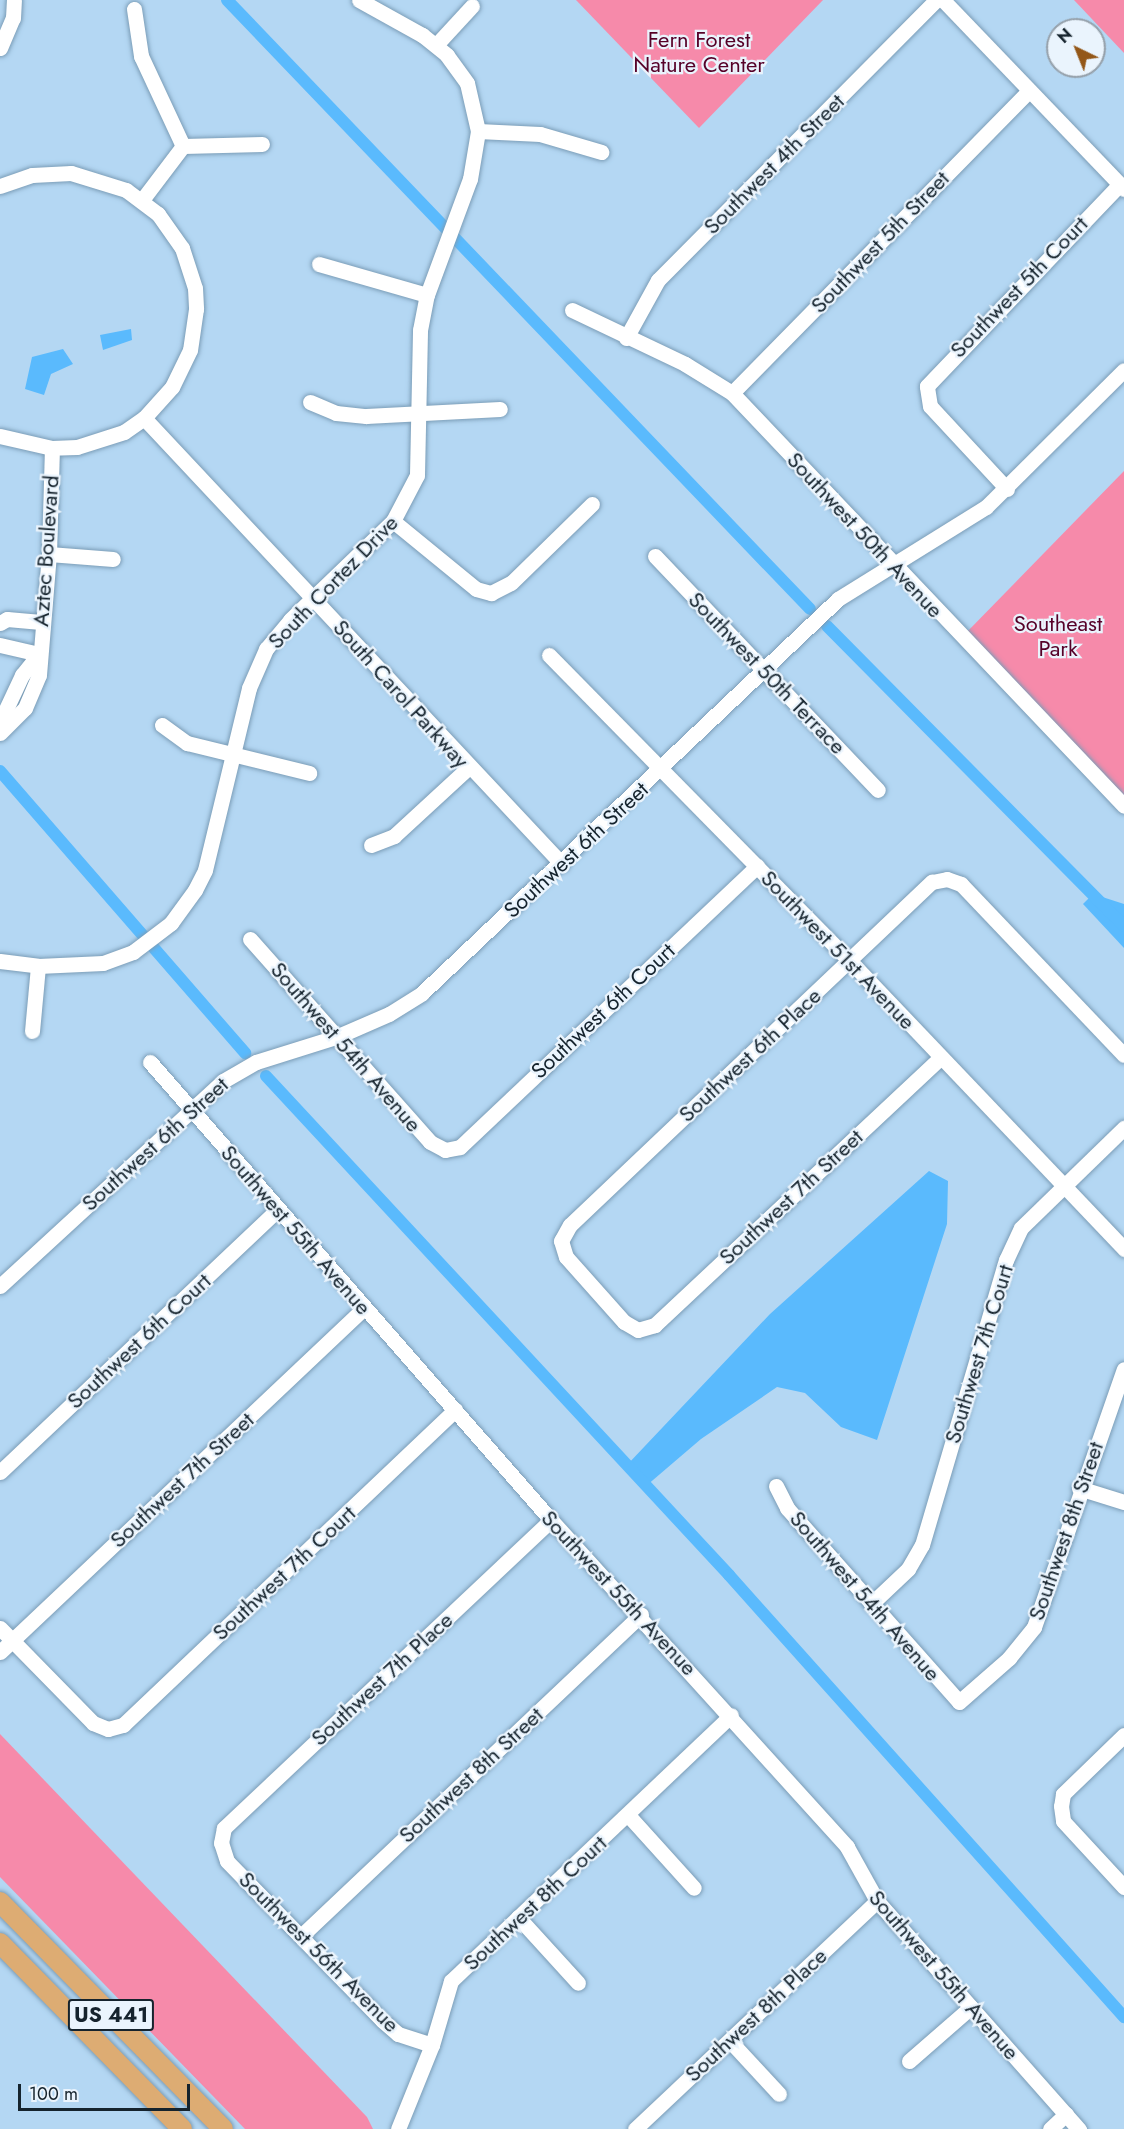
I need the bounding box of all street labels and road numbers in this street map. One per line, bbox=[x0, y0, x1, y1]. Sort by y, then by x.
street label: Southwest 4th Street bbox=[698, 88, 850, 240]
street label: Southwest 5th Street bbox=[805, 165, 955, 319]
street label: Southwest 5th Court bbox=[945, 211, 1093, 363]
street label: Southwest 50th Avenue bbox=[781, 447, 949, 623]
street label: Aztec Boulevard bbox=[28, 474, 64, 628]
street label: South Cortez Drive bbox=[263, 510, 403, 654]
street label: Southwest 50th Terrace bbox=[683, 587, 851, 759]
street label: South Carol Parkway bbox=[328, 614, 474, 774]
street label: Southwest 6th Street bbox=[498, 776, 654, 924]
street label: Southwest 51st Avenue bbox=[755, 865, 921, 1035]
street label: Southwest 6th Court bbox=[526, 938, 680, 1084]
street label: Southwest 54th Avenue bbox=[265, 957, 427, 1137]
street label: Southwest 6th Place bbox=[673, 982, 827, 1128]
street label: Southwest 6th Street bbox=[76, 1071, 234, 1217]
street label: Southwest 7th Street bbox=[714, 1124, 868, 1270]
street label: Southwest 55th Avenue bbox=[215, 1140, 377, 1320]
street label: Southwest 7th Court bbox=[939, 1261, 1019, 1447]
street label: Southwest 6th Court bbox=[62, 1268, 216, 1414]
street label: Southwest 7th Street bbox=[105, 1407, 259, 1553]
street label: Southwest 8th Street bbox=[1023, 1438, 1109, 1624]
street label: Southwest 7th Court bbox=[207, 1500, 361, 1646]
street label: Southwest 55th Avenue bbox=[536, 1505, 702, 1681]
street label: Southwest 54th Avenue bbox=[784, 1506, 946, 1686]
street label: Southwest 7th Place bbox=[306, 1607, 458, 1751]
street label: Southwest 8th Street bbox=[394, 1702, 548, 1848]
street label: Southwest 8th Court bbox=[458, 1830, 612, 1976]
street label: Southwest 56th Avenue bbox=[233, 1866, 405, 2038]
street label: Southwest 55th Avenue bbox=[863, 1885, 1025, 2065]
street label: Southwest 8th Place bbox=[680, 1943, 832, 2087]
road number: US 441 bbox=[68, 1997, 154, 2033]

